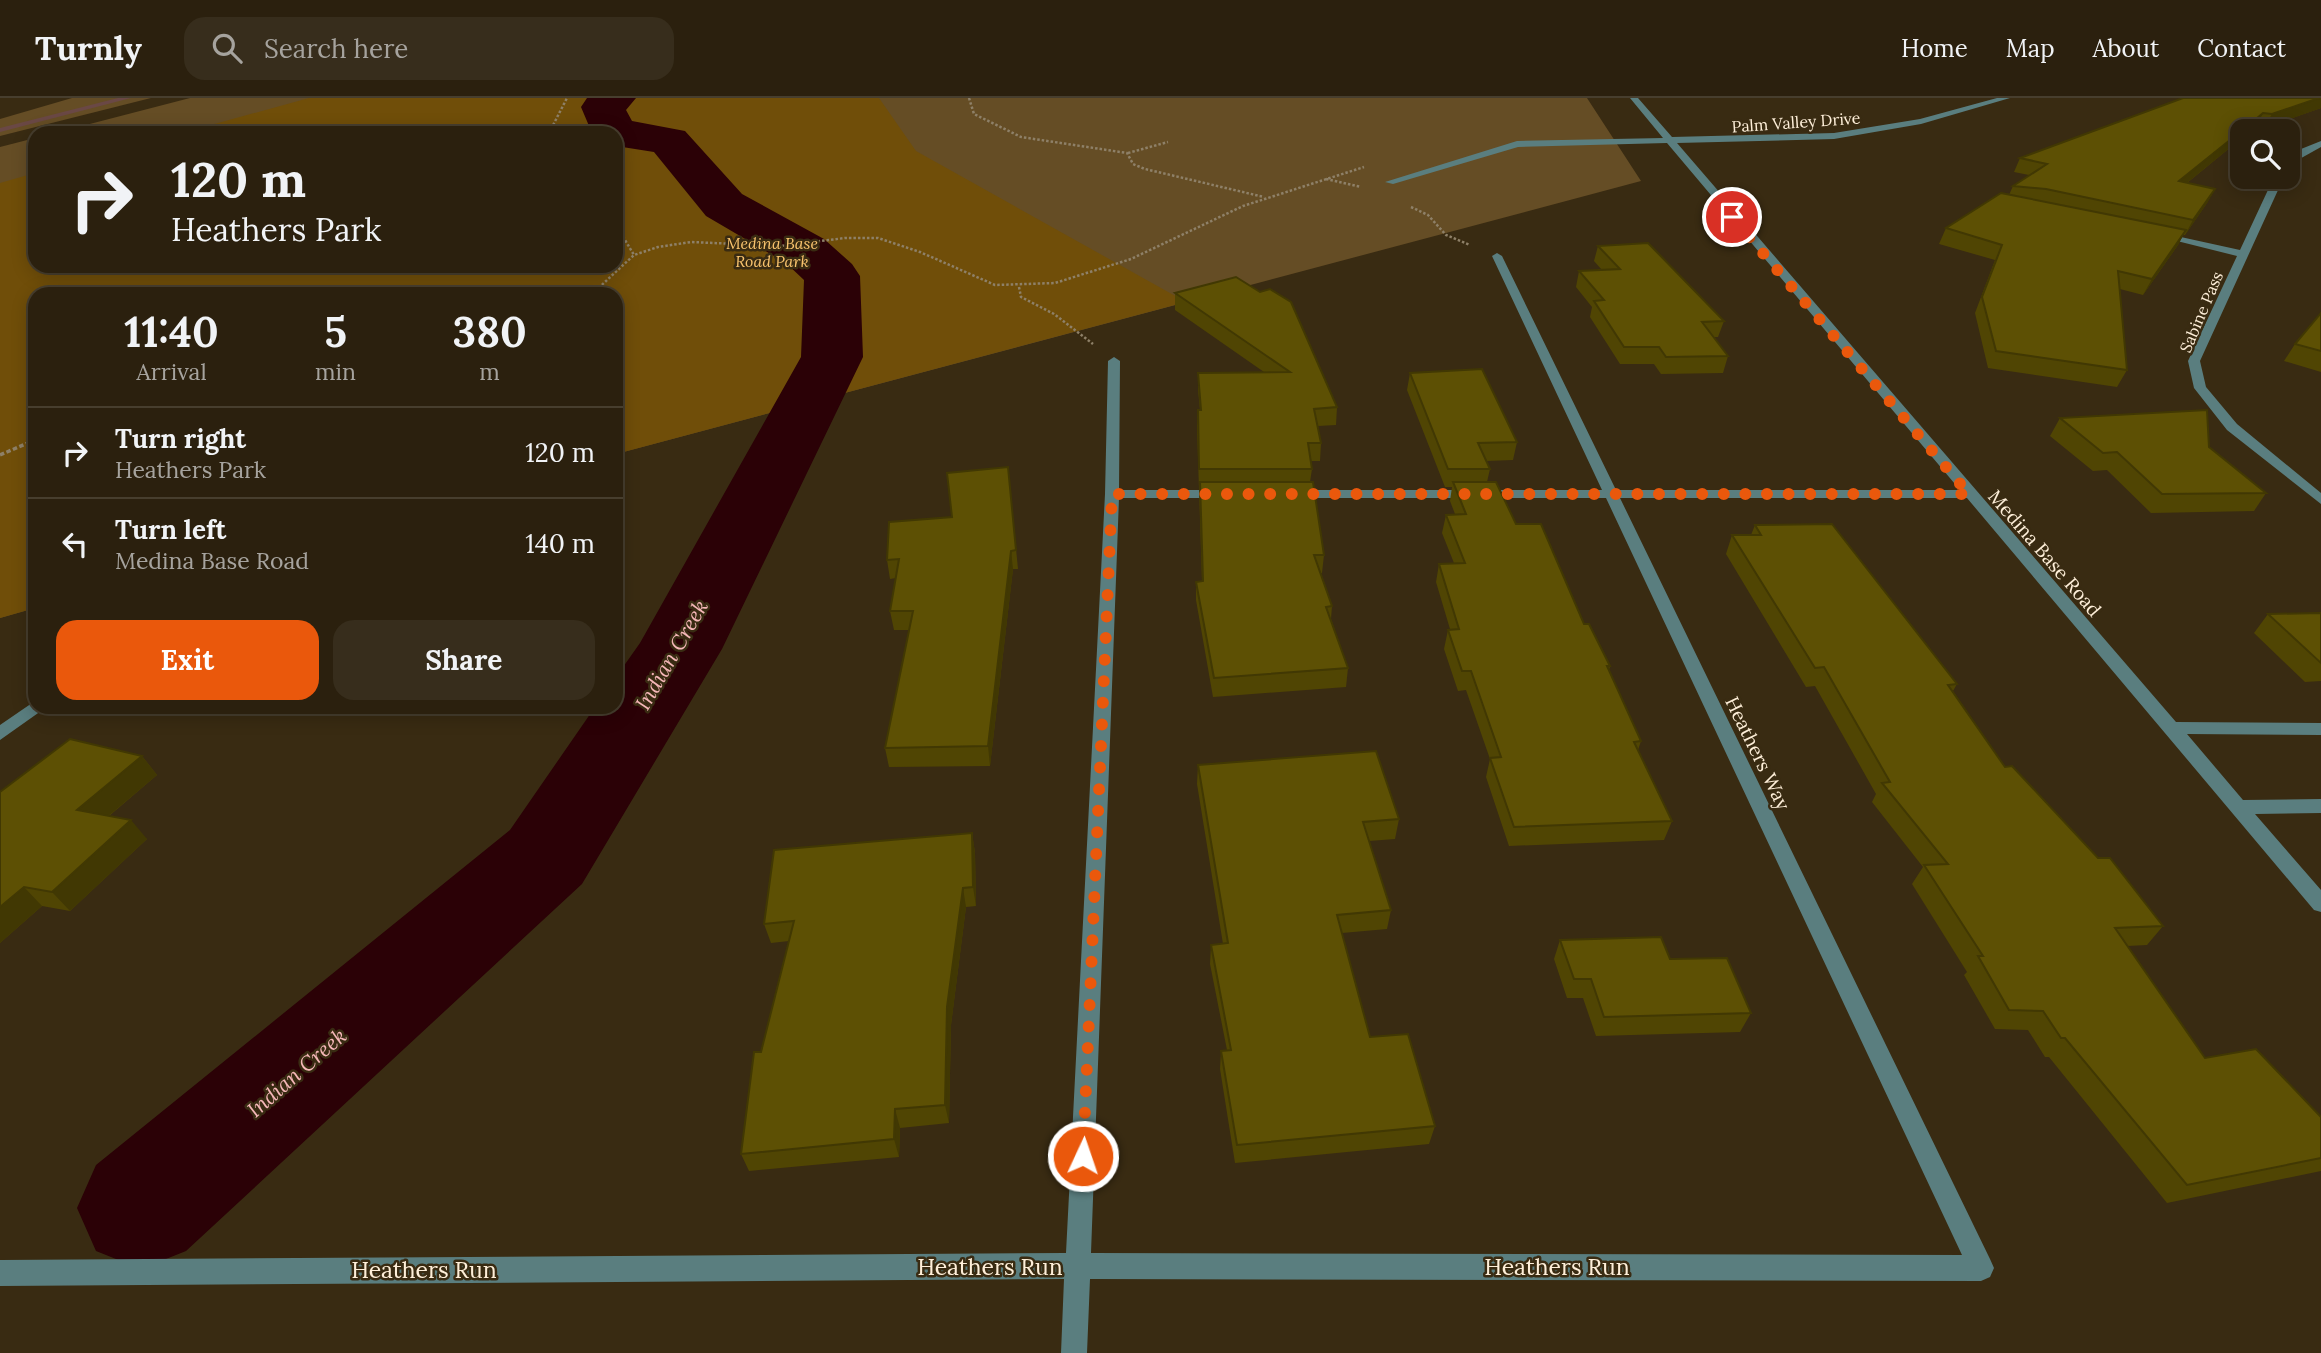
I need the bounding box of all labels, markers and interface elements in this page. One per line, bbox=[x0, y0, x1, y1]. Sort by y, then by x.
search box bbox=[184, 17, 674, 80]
text: Turnly bbox=[35, 27, 142, 69]
icon: search bbox=[208, 29, 246, 67]
text: Search here bbox=[264, 32, 408, 65]
text: Home bbox=[1901, 33, 1968, 64]
text: Map bbox=[2006, 33, 2055, 64]
text: About bbox=[2093, 33, 2159, 64]
text: Contact bbox=[2197, 33, 2286, 64]
street label: Palm Valley Drive bbox=[1731, 108, 1861, 136]
map controls bbox=[2230, 119, 2300, 189]
button: search bbox=[2230, 119, 2300, 189]
text: 120 m bbox=[171, 148, 306, 210]
icon: right bbox=[56, 154, 147, 245]
pin bbox=[1702, 187, 1762, 247]
icon: arrive bbox=[1713, 198, 1751, 236]
text: Heathers Park bbox=[171, 209, 381, 250]
park label: Medina Base Road Park bbox=[726, 233, 818, 271]
street label: Sabine Pass bbox=[2175, 268, 2227, 356]
text: 11:40 bbox=[124, 305, 219, 359]
text: 5 bbox=[324, 305, 347, 359]
text: 380 bbox=[452, 305, 527, 359]
text: Arrival bbox=[136, 357, 207, 386]
text: min bbox=[315, 357, 356, 386]
text: m bbox=[479, 357, 500, 386]
text: Turn right bbox=[115, 422, 246, 455]
icon: right bbox=[56, 434, 94, 472]
text: 120 m bbox=[525, 436, 595, 469]
text: Heathers Park bbox=[115, 455, 266, 484]
street label: Medina Base Road bbox=[1983, 485, 2107, 621]
text: Turn left bbox=[115, 513, 226, 546]
icon: left bbox=[56, 525, 94, 563]
text: 140 m bbox=[525, 527, 595, 560]
text: Medina Base Road bbox=[115, 546, 309, 575]
water label: Indian Creek bbox=[629, 595, 714, 715]
button: Exit bbox=[56, 620, 319, 700]
button: Share bbox=[333, 620, 595, 700]
street label: Heathers Way bbox=[1720, 692, 1796, 814]
water label: Indian Creek bbox=[241, 1022, 352, 1123]
position arrow bbox=[1046, 1119, 1120, 1193]
street label: Heathers Run bbox=[917, 1252, 1063, 1281]
street label: Heathers Run bbox=[1484, 1252, 1630, 1281]
street label: Heathers Run bbox=[351, 1255, 497, 1284]

